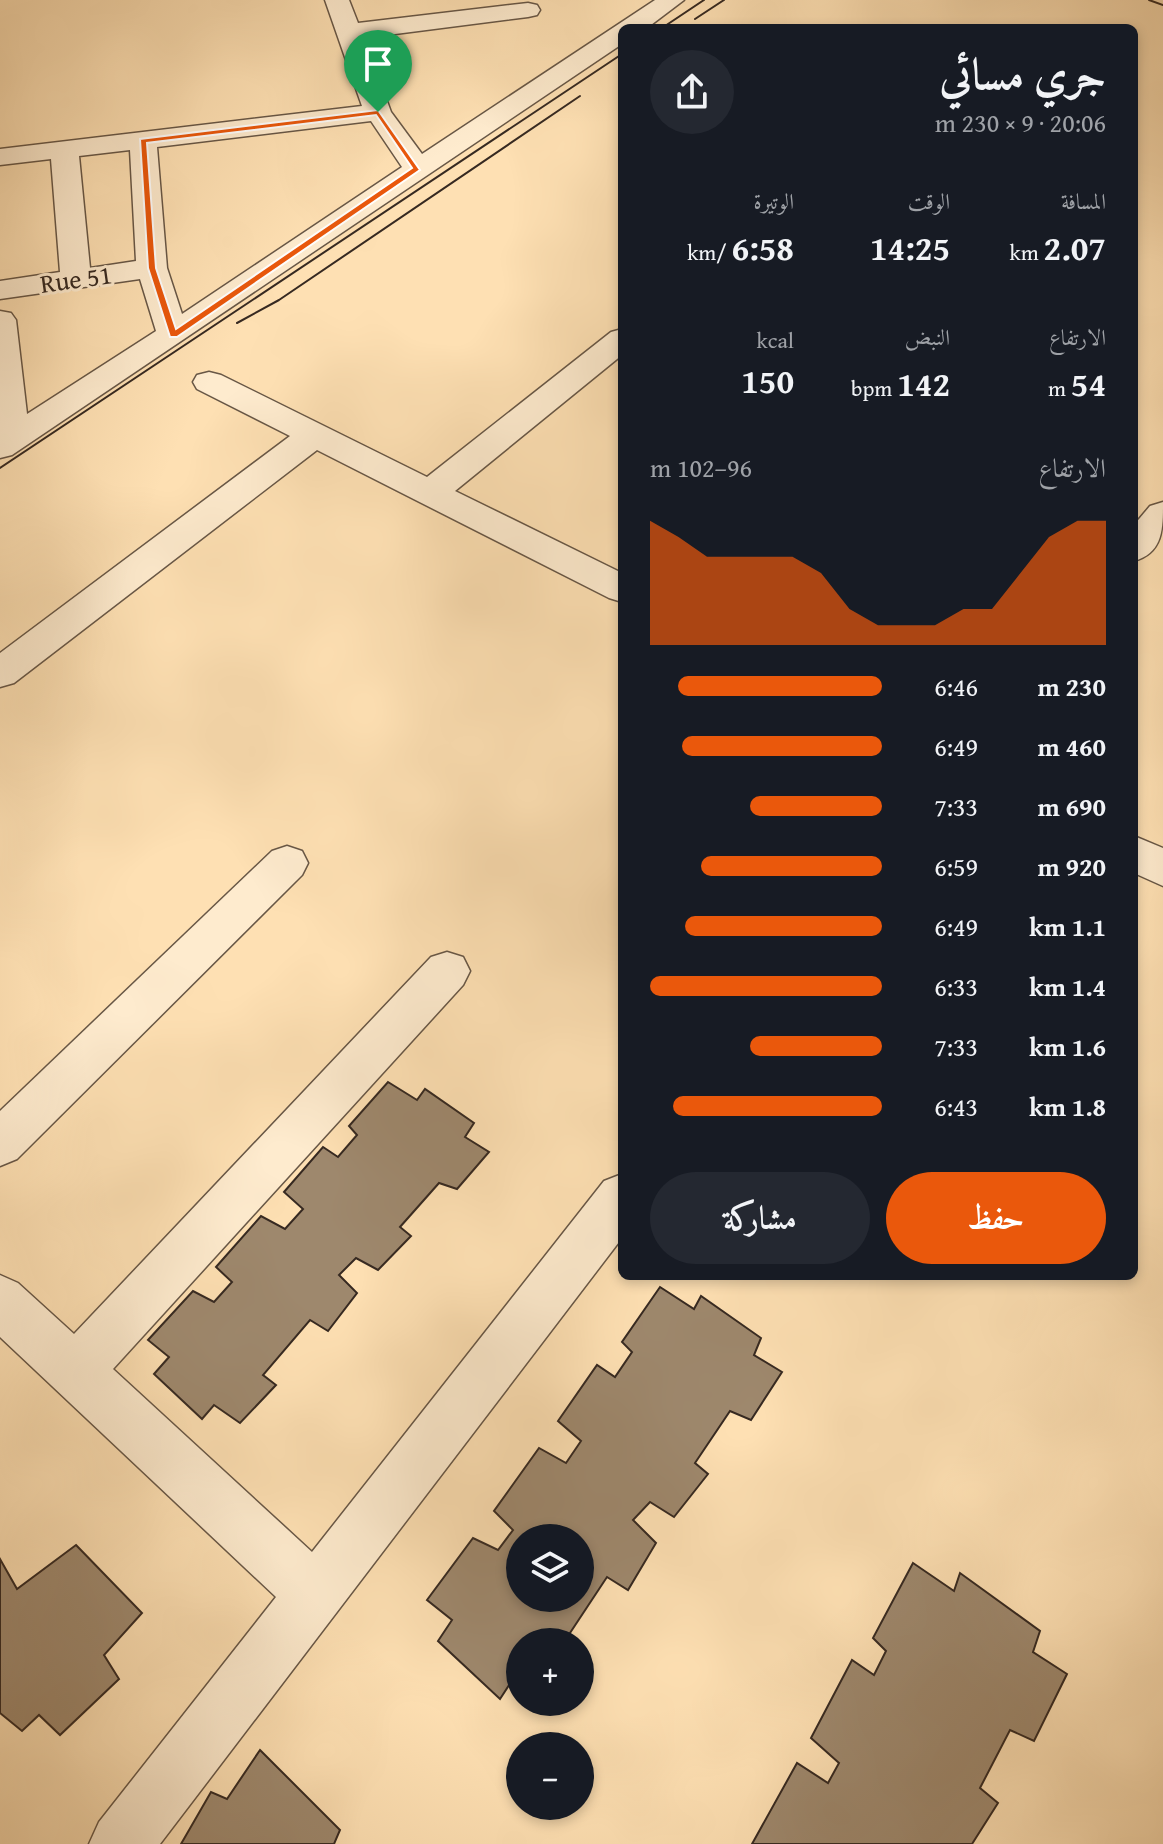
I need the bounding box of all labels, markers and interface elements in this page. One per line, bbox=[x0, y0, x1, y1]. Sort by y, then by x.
pin bbox=[344, 30, 412, 112]
text: جري مسائي bbox=[940, 41, 1106, 105]
icon: arrive bbox=[356, 42, 400, 86]
button: share bbox=[650, 50, 734, 134]
text: 20:06 · 9 × 230 m bbox=[935, 103, 1106, 142]
text: الوتيرة bbox=[753, 185, 794, 217]
text: الوقت bbox=[908, 185, 950, 217]
text: المسافة bbox=[1061, 185, 1106, 217]
text: 6:58 bbox=[732, 223, 794, 272]
text: 14:25 bbox=[870, 223, 950, 272]
text: 2.07 bbox=[1044, 223, 1106, 272]
text: /km bbox=[687, 236, 732, 268]
text: km bbox=[1010, 236, 1044, 268]
street label: Rue 51 bbox=[38, 254, 114, 303]
text: النبض bbox=[905, 321, 950, 353]
text: الارتفاع bbox=[1049, 321, 1106, 353]
text: kcal bbox=[756, 324, 794, 356]
text: 150 bbox=[741, 356, 794, 405]
text: 142 bbox=[897, 359, 950, 408]
text: 54 bbox=[1071, 359, 1106, 408]
text: bpm bbox=[851, 372, 897, 404]
text: m bbox=[1048, 372, 1071, 404]
text: 96–102 m bbox=[650, 448, 752, 487]
text: الارتفاع bbox=[1039, 448, 1106, 487]
text: 6:46 bbox=[934, 667, 978, 706]
text: 230 m bbox=[1038, 667, 1106, 706]
text: 6:49 bbox=[934, 727, 978, 766]
text: 460 m bbox=[1038, 727, 1106, 766]
text: 7:33 bbox=[934, 787, 978, 826]
text: 690 m bbox=[1038, 787, 1106, 826]
text: 6:59 bbox=[934, 847, 978, 886]
text: 920 m bbox=[1038, 847, 1106, 886]
text: 6:49 bbox=[934, 907, 978, 946]
text: 1.1 km bbox=[1029, 907, 1106, 946]
text: 6:33 bbox=[934, 967, 978, 1006]
text: 1.4 km bbox=[1029, 967, 1106, 1006]
text: 7:33 bbox=[934, 1027, 978, 1066]
text: 1.6 km bbox=[1029, 1027, 1106, 1066]
text: 6:43 bbox=[934, 1087, 978, 1126]
text: 1.8 km bbox=[1029, 1087, 1106, 1126]
button: مشاركة bbox=[650, 1172, 870, 1264]
button: حفظ bbox=[886, 1172, 1106, 1264]
map controls bbox=[506, 1524, 594, 1820]
button: layers bbox=[506, 1524, 594, 1612]
button: + bbox=[506, 1628, 594, 1716]
button: − bbox=[506, 1732, 594, 1820]

